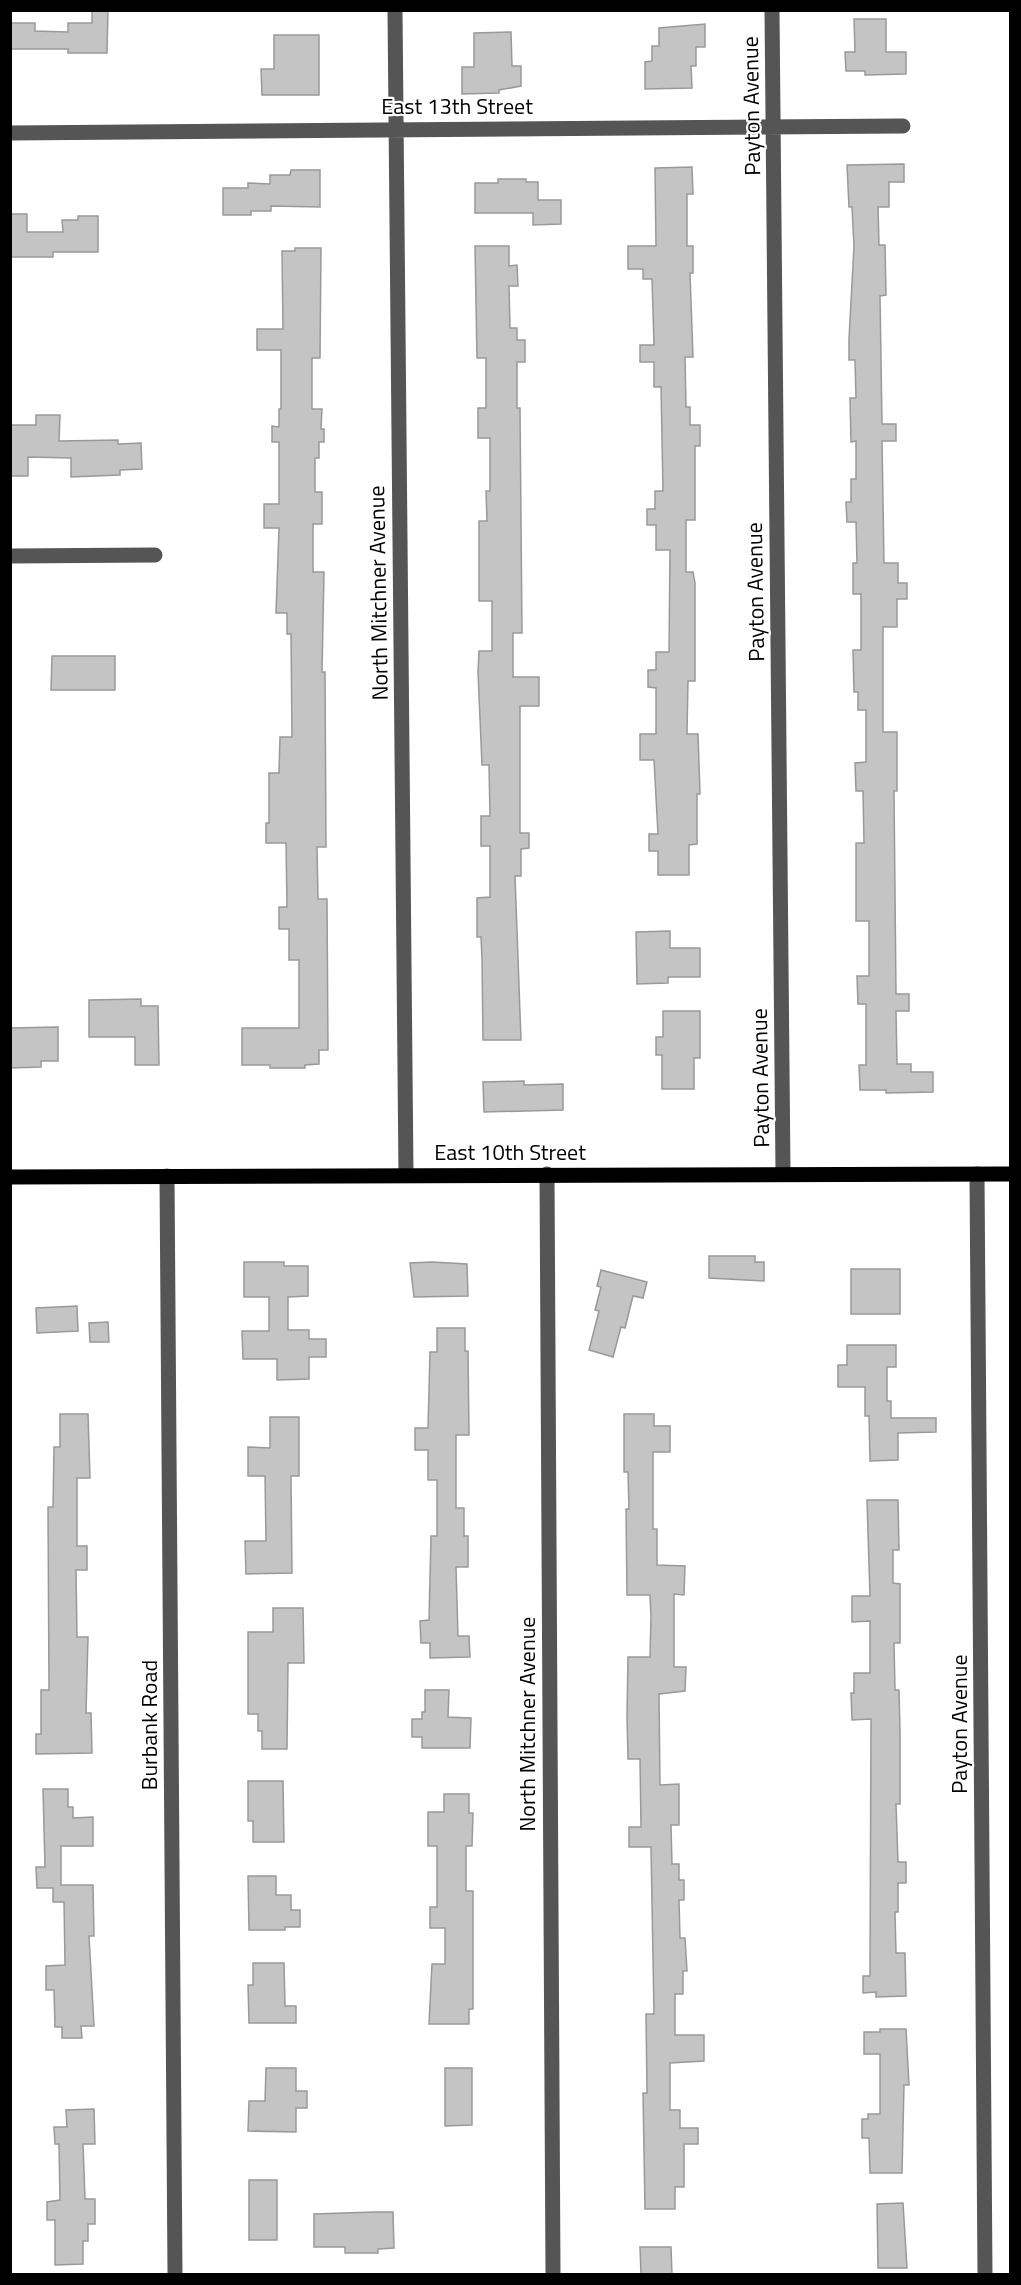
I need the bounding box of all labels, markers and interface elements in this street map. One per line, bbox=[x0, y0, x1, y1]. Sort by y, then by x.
street label: Payton Avenue bbox=[733, 36, 769, 176]
street label: East 13th Street bbox=[381, 89, 533, 123]
street label: North Mitchner Avenue bbox=[359, 485, 397, 701]
street label: Payton Avenue bbox=[737, 522, 773, 662]
street label: Payton Avenue bbox=[742, 1008, 778, 1148]
street label: East 10th Street bbox=[434, 1135, 586, 1169]
street label: North Mitchner Avenue bbox=[510, 1617, 544, 1832]
street label: Payton Avenue bbox=[942, 1654, 976, 1794]
street label: Burbank Road bbox=[132, 1660, 166, 1790]

